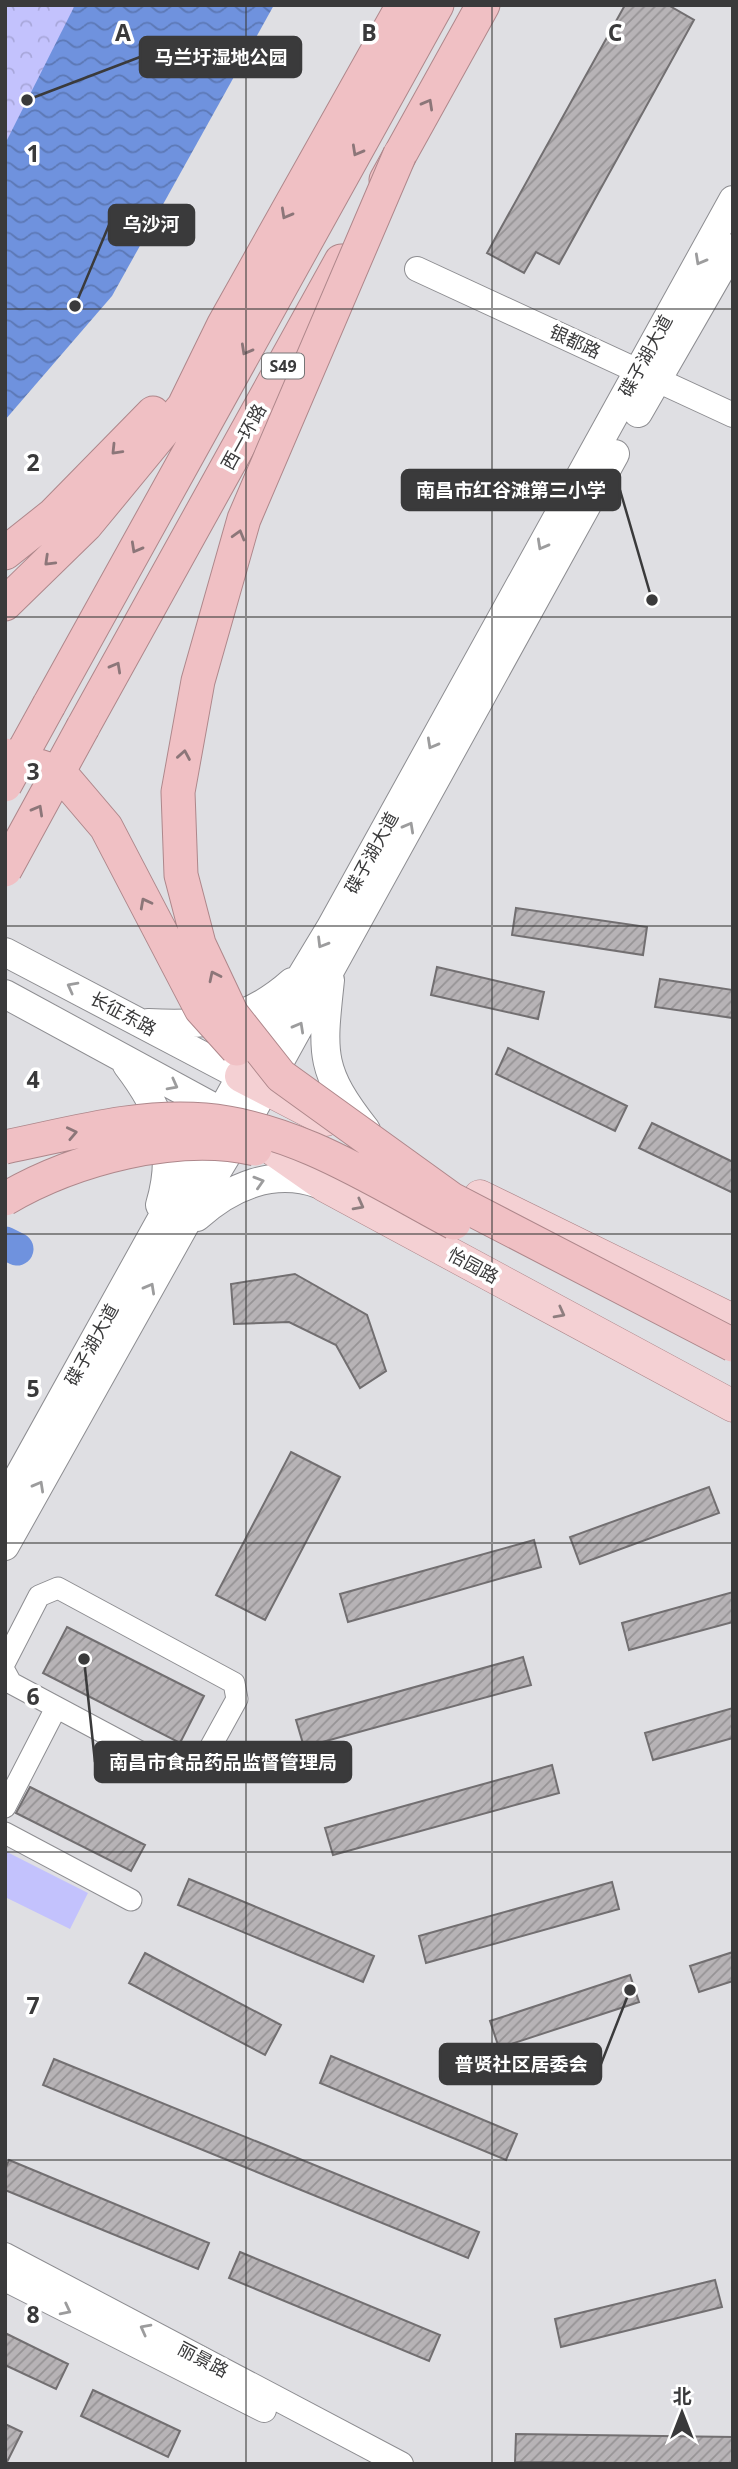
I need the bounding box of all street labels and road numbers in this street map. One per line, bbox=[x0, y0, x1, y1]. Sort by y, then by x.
street label: 碟子湖大道 bbox=[613, 310, 677, 401]
street label: 银都路 bbox=[546, 319, 605, 363]
road number: S49 bbox=[262, 354, 304, 378]
street label: 西一环路 bbox=[215, 399, 271, 474]
street label: 碟子湖大道 bbox=[339, 807, 403, 898]
street label: 长征东路 bbox=[86, 986, 161, 1041]
street label: 怡园路 bbox=[444, 1242, 503, 1288]
street label: 碟子湖大道 bbox=[59, 1299, 123, 1390]
street label: 丽景路 bbox=[174, 2336, 233, 2382]

